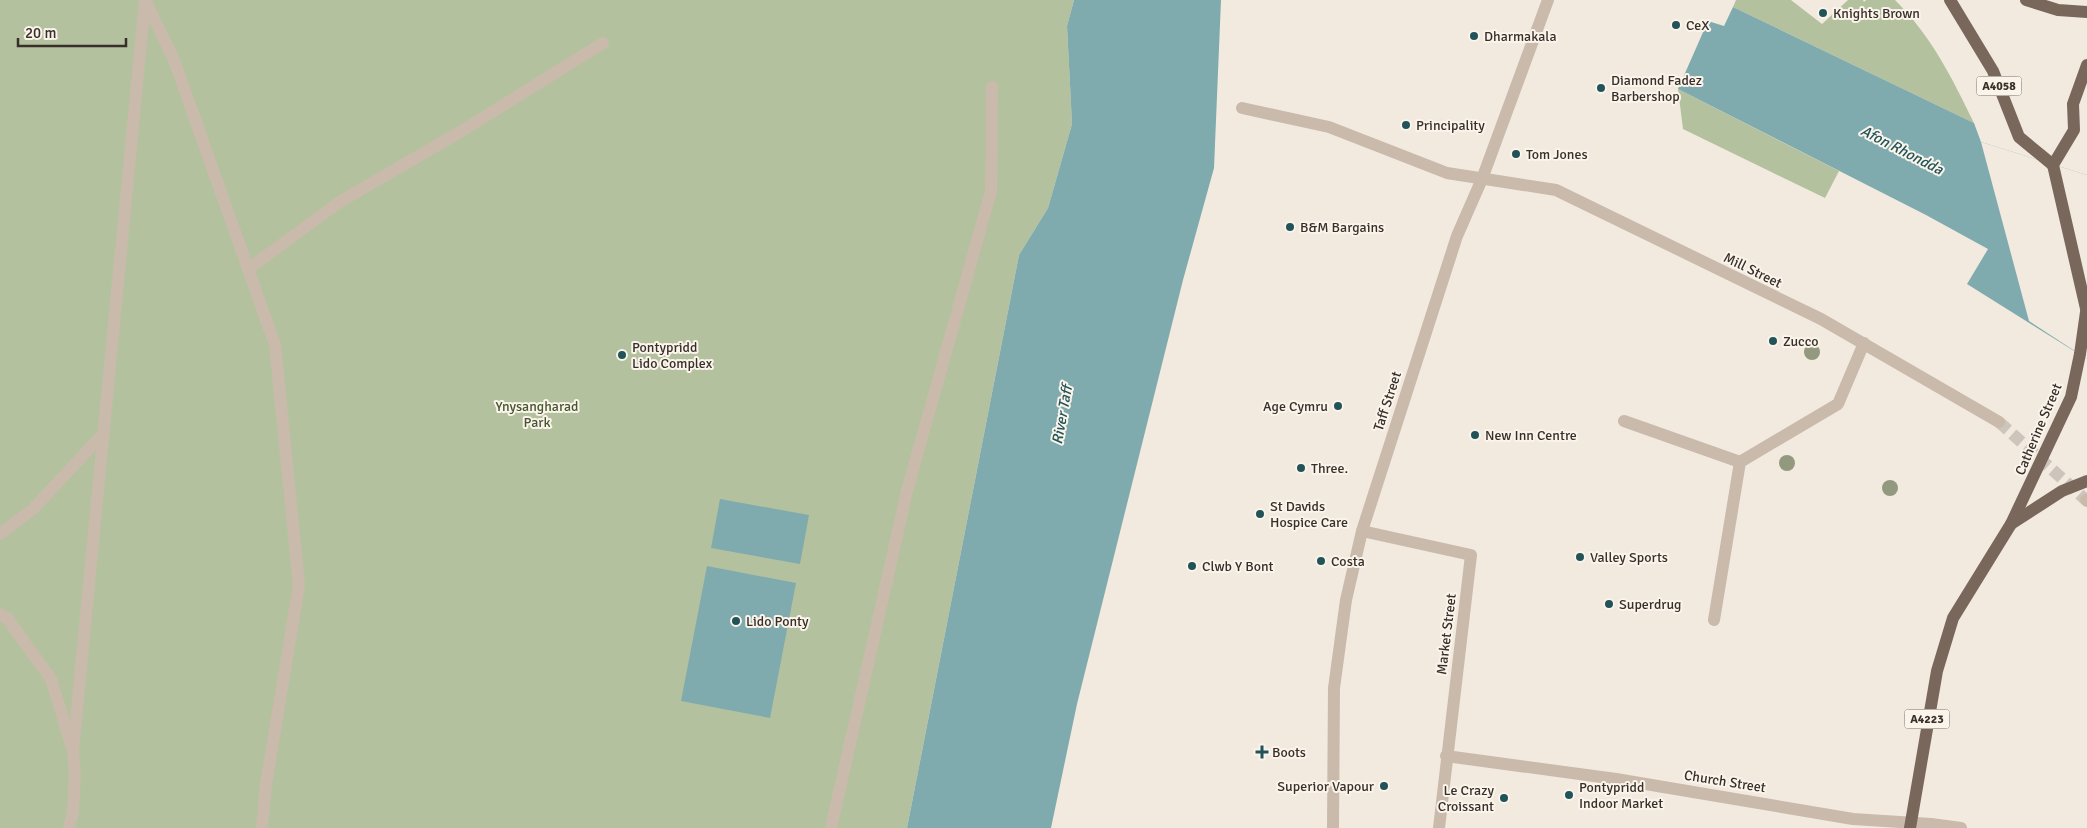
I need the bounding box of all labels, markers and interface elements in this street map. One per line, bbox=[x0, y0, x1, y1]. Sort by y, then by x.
place label: Knights Brown bbox=[1833, 5, 1920, 22]
marker: Knights Brown bbox=[1817, 7, 1829, 19]
scale bar bbox=[18, 15, 125, 47]
place label: CeX bbox=[1686, 17, 1710, 34]
marker: CeX bbox=[1670, 19, 1682, 31]
text: 20 m bbox=[25, 24, 56, 42]
place label: Dharmakala bbox=[1484, 28, 1557, 45]
marker: Dharmakala bbox=[1468, 30, 1480, 42]
place label: Diamond Fadez Barbershop bbox=[1611, 72, 1702, 105]
road number: A4058 bbox=[1976, 76, 2022, 95]
marker: Diamond Fadez Barbershop bbox=[1595, 82, 1607, 94]
place label: Principality bbox=[1416, 117, 1485, 134]
marker: Principality bbox=[1400, 119, 1412, 131]
water label: Afon Rhondda bbox=[1858, 122, 1946, 179]
place label: Tom Jones bbox=[1526, 146, 1588, 163]
marker: Tom Jones bbox=[1510, 148, 1522, 160]
place label: B&M Bargains bbox=[1300, 219, 1384, 236]
marker: B&M Bargains bbox=[1284, 221, 1296, 233]
street label: Mill Street bbox=[1721, 249, 1785, 292]
place label: Zucco bbox=[1783, 333, 1818, 350]
marker: Zucco bbox=[1767, 335, 1779, 347]
place label: Pontypridd Lido Complex bbox=[632, 339, 713, 372]
marker: Pontypridd Lido Complex bbox=[616, 349, 628, 361]
street label: Taff Street bbox=[1370, 369, 1405, 433]
water label: River Taff bbox=[1048, 381, 1077, 446]
street label: Catherine Street bbox=[2011, 381, 2066, 478]
park label: Ynysangharad Park bbox=[496, 398, 578, 431]
place label: Age Cymru bbox=[1263, 398, 1328, 415]
marker: Age Cymru bbox=[1332, 400, 1344, 412]
place label: New Inn Centre bbox=[1485, 427, 1577, 444]
marker: New Inn Centre bbox=[1469, 429, 1481, 441]
place label: Three. bbox=[1311, 460, 1348, 477]
marker: Three. bbox=[1295, 462, 1307, 474]
place label: St Davids Hospice Care bbox=[1270, 498, 1348, 531]
marker: St Davids Hospice Care bbox=[1254, 508, 1266, 520]
place label: Valley Sports bbox=[1590, 549, 1668, 566]
marker: Valley Sports bbox=[1574, 551, 1586, 563]
place label: Costa bbox=[1331, 553, 1365, 570]
marker: Costa bbox=[1315, 555, 1327, 567]
place label: Clwb Y Bont bbox=[1202, 558, 1274, 575]
marker: Clwb Y Bont bbox=[1186, 560, 1198, 572]
street label: Market Street bbox=[1433, 592, 1460, 676]
place label: Superdrug bbox=[1619, 596, 1682, 613]
marker: Superdrug bbox=[1603, 598, 1615, 610]
place label: Lido Ponty bbox=[746, 613, 809, 630]
marker: Lido Ponty bbox=[730, 615, 742, 627]
road number: A4223 bbox=[1904, 710, 1950, 729]
place label: Boots bbox=[1272, 744, 1306, 761]
marker: Boots bbox=[1256, 746, 1268, 758]
street label: Church Street bbox=[1683, 767, 1767, 796]
place label: Superior Vapour bbox=[1277, 778, 1375, 795]
place label: Pontypridd Indoor Market bbox=[1579, 779, 1663, 812]
marker: Superior Vapour bbox=[1378, 780, 1390, 792]
place label: Le Crazy Croissant bbox=[1438, 782, 1494, 815]
marker: Pontypridd Indoor Market bbox=[1563, 789, 1575, 801]
marker: Le Crazy Croissant bbox=[1498, 792, 1510, 804]

